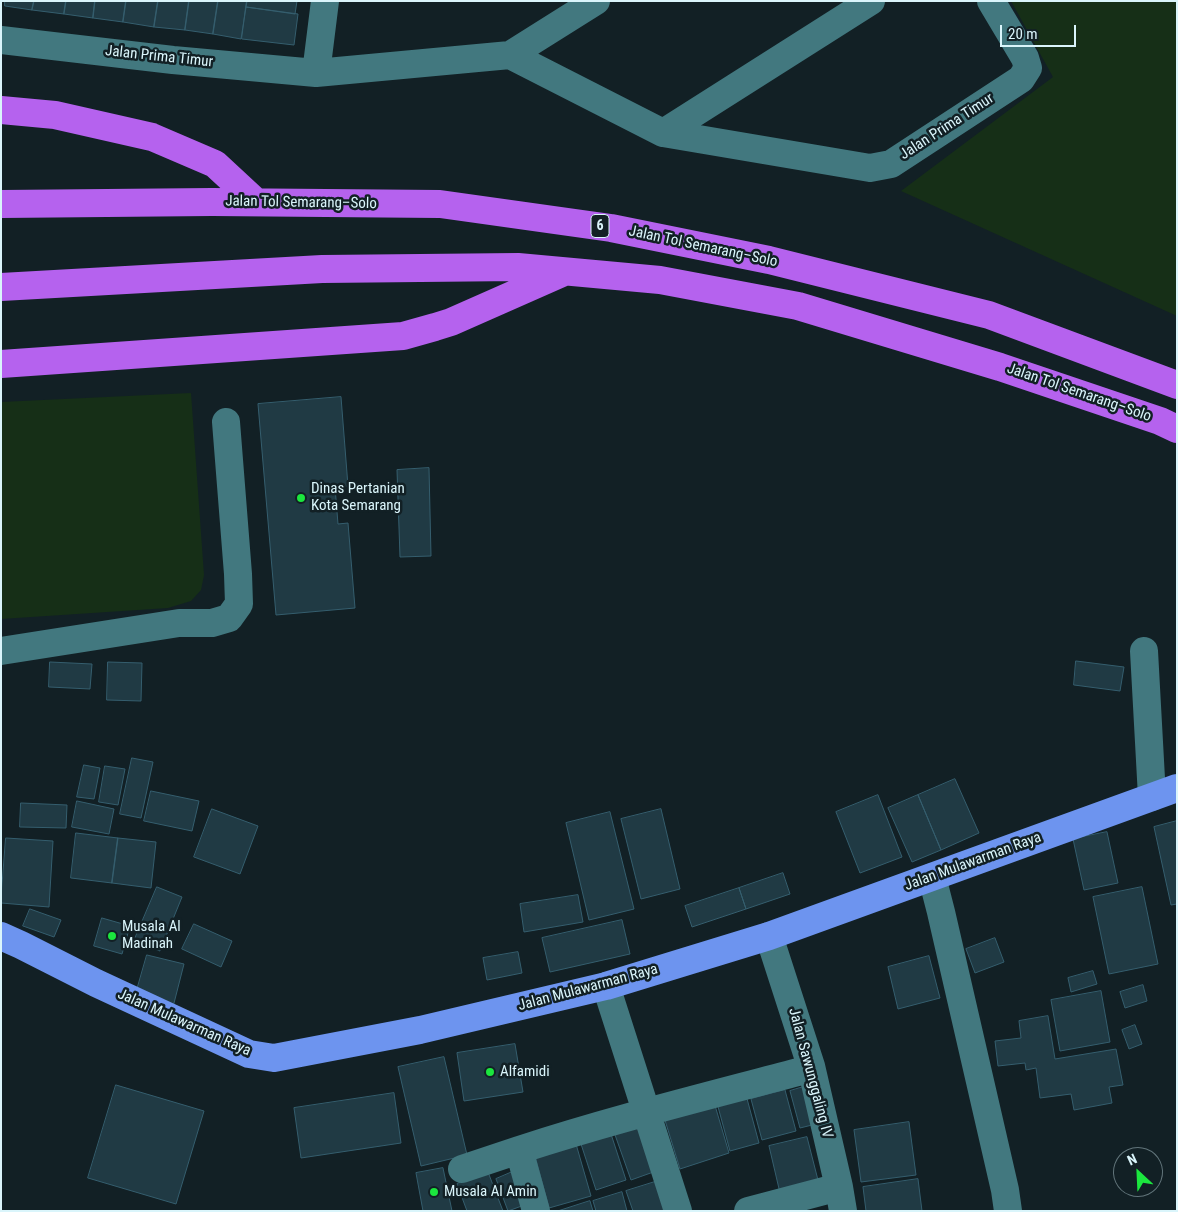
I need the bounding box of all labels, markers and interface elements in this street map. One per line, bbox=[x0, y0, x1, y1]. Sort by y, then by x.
scale bar bbox=[1003, 15, 1079, 47]
text: 20 m bbox=[1008, 25, 1038, 43]
street label: Jalan Prima Timur bbox=[104, 42, 214, 72]
street label: Jalan Prima Timur bbox=[897, 90, 997, 164]
street label: Jalan Tol Semarang–Solo bbox=[225, 193, 377, 213]
road number: 6 bbox=[591, 215, 609, 238]
street label: Jalan Tol Semarang–Solo bbox=[627, 222, 779, 272]
street label: Jalan Tol Semarang–Solo bbox=[1004, 360, 1154, 426]
place label: Dinas Pertanian Kota Semarang bbox=[311, 480, 405, 515]
marker: Dinas Pertanian Kota Semarang bbox=[295, 492, 307, 504]
street label: Jalan Mulawarman Raya bbox=[902, 829, 1044, 895]
place label: Musala Al Madinah bbox=[122, 918, 181, 953]
marker: Musala Al Madinah bbox=[106, 930, 118, 942]
street label: Jalan Mulawarman Raya bbox=[516, 961, 660, 1015]
street label: Jalan Mulawarman Raya bbox=[115, 985, 253, 1061]
street label: Jalan Sawunggaling IV bbox=[784, 1006, 836, 1140]
place label: Alfamidi bbox=[500, 1063, 550, 1081]
marker: Alfamidi bbox=[484, 1066, 496, 1078]
north arrow bbox=[1113, 1147, 1163, 1197]
text: N bbox=[1125, 1150, 1139, 1168]
place label: Musala Al Amin bbox=[444, 1183, 537, 1201]
marker: Musala Al Amin bbox=[428, 1186, 440, 1198]

